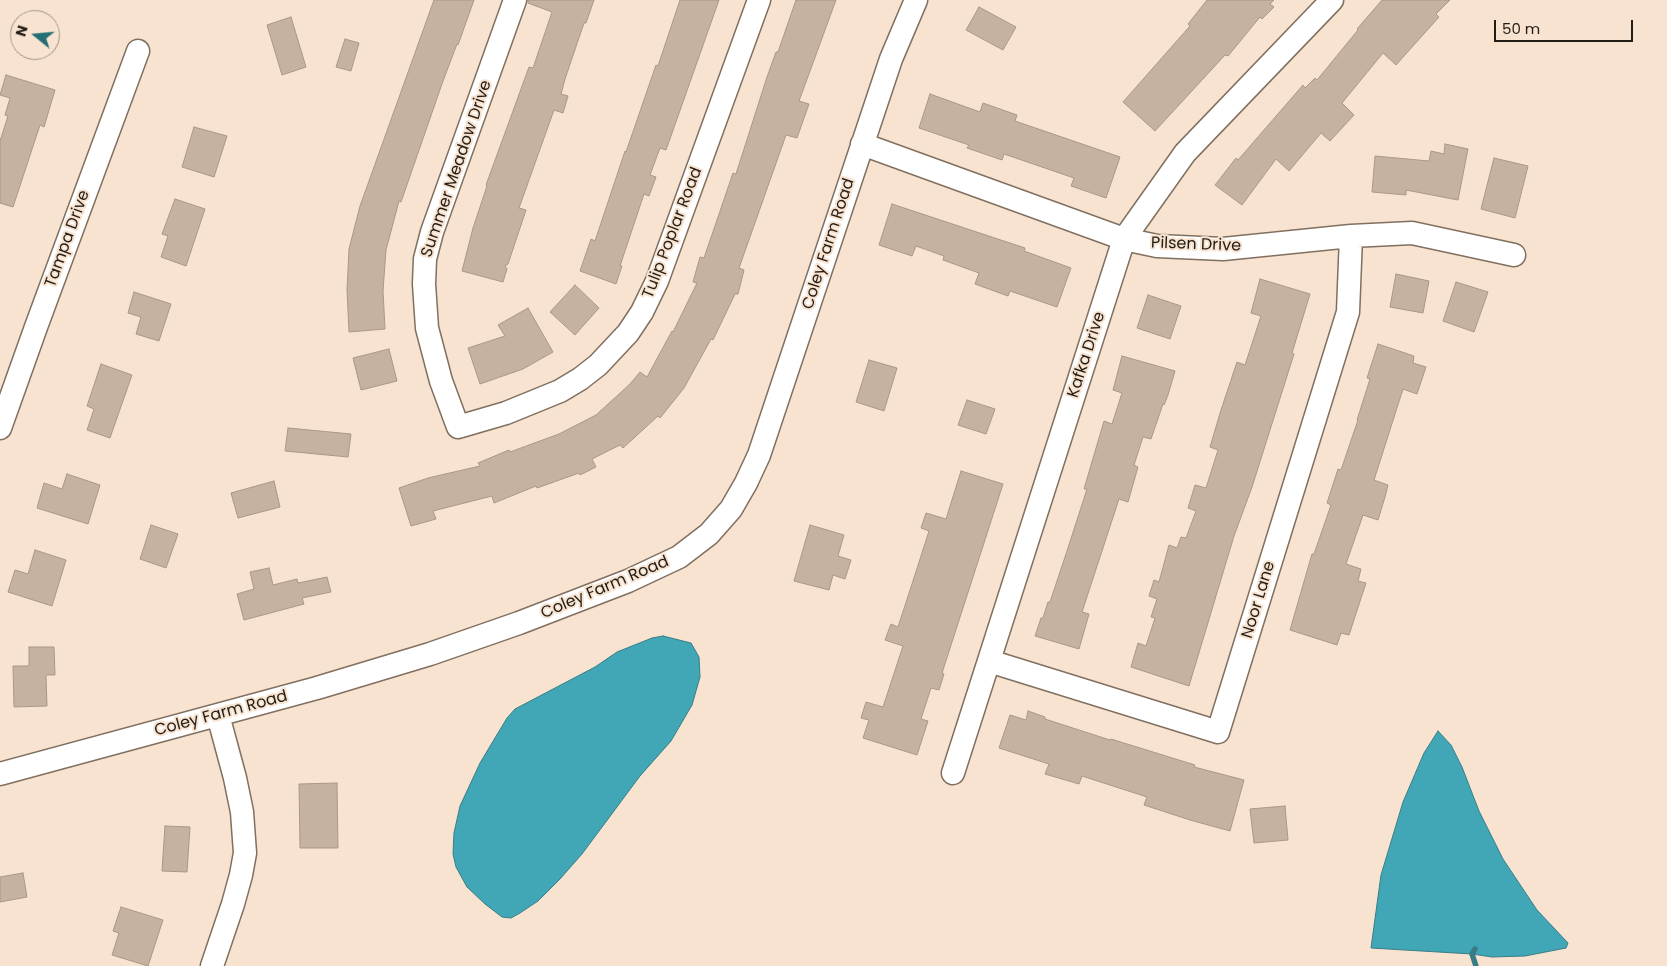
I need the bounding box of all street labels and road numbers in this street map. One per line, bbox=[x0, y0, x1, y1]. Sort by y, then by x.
street label: Summer Meadow Drive bbox=[418, 78, 496, 260]
street label: Tulip Poplar Road bbox=[639, 165, 707, 301]
street label: Coley Farm Road bbox=[799, 176, 859, 312]
street label: Tampa Drive bbox=[42, 188, 94, 290]
street label: Pilsen Drive bbox=[1151, 234, 1241, 256]
street label: Kafka Drive bbox=[1064, 310, 1110, 400]
street label: Coley Farm Road bbox=[538, 552, 672, 624]
street label: Noor Lane bbox=[1238, 559, 1280, 641]
street label: Coley Farm Road bbox=[152, 687, 290, 741]

